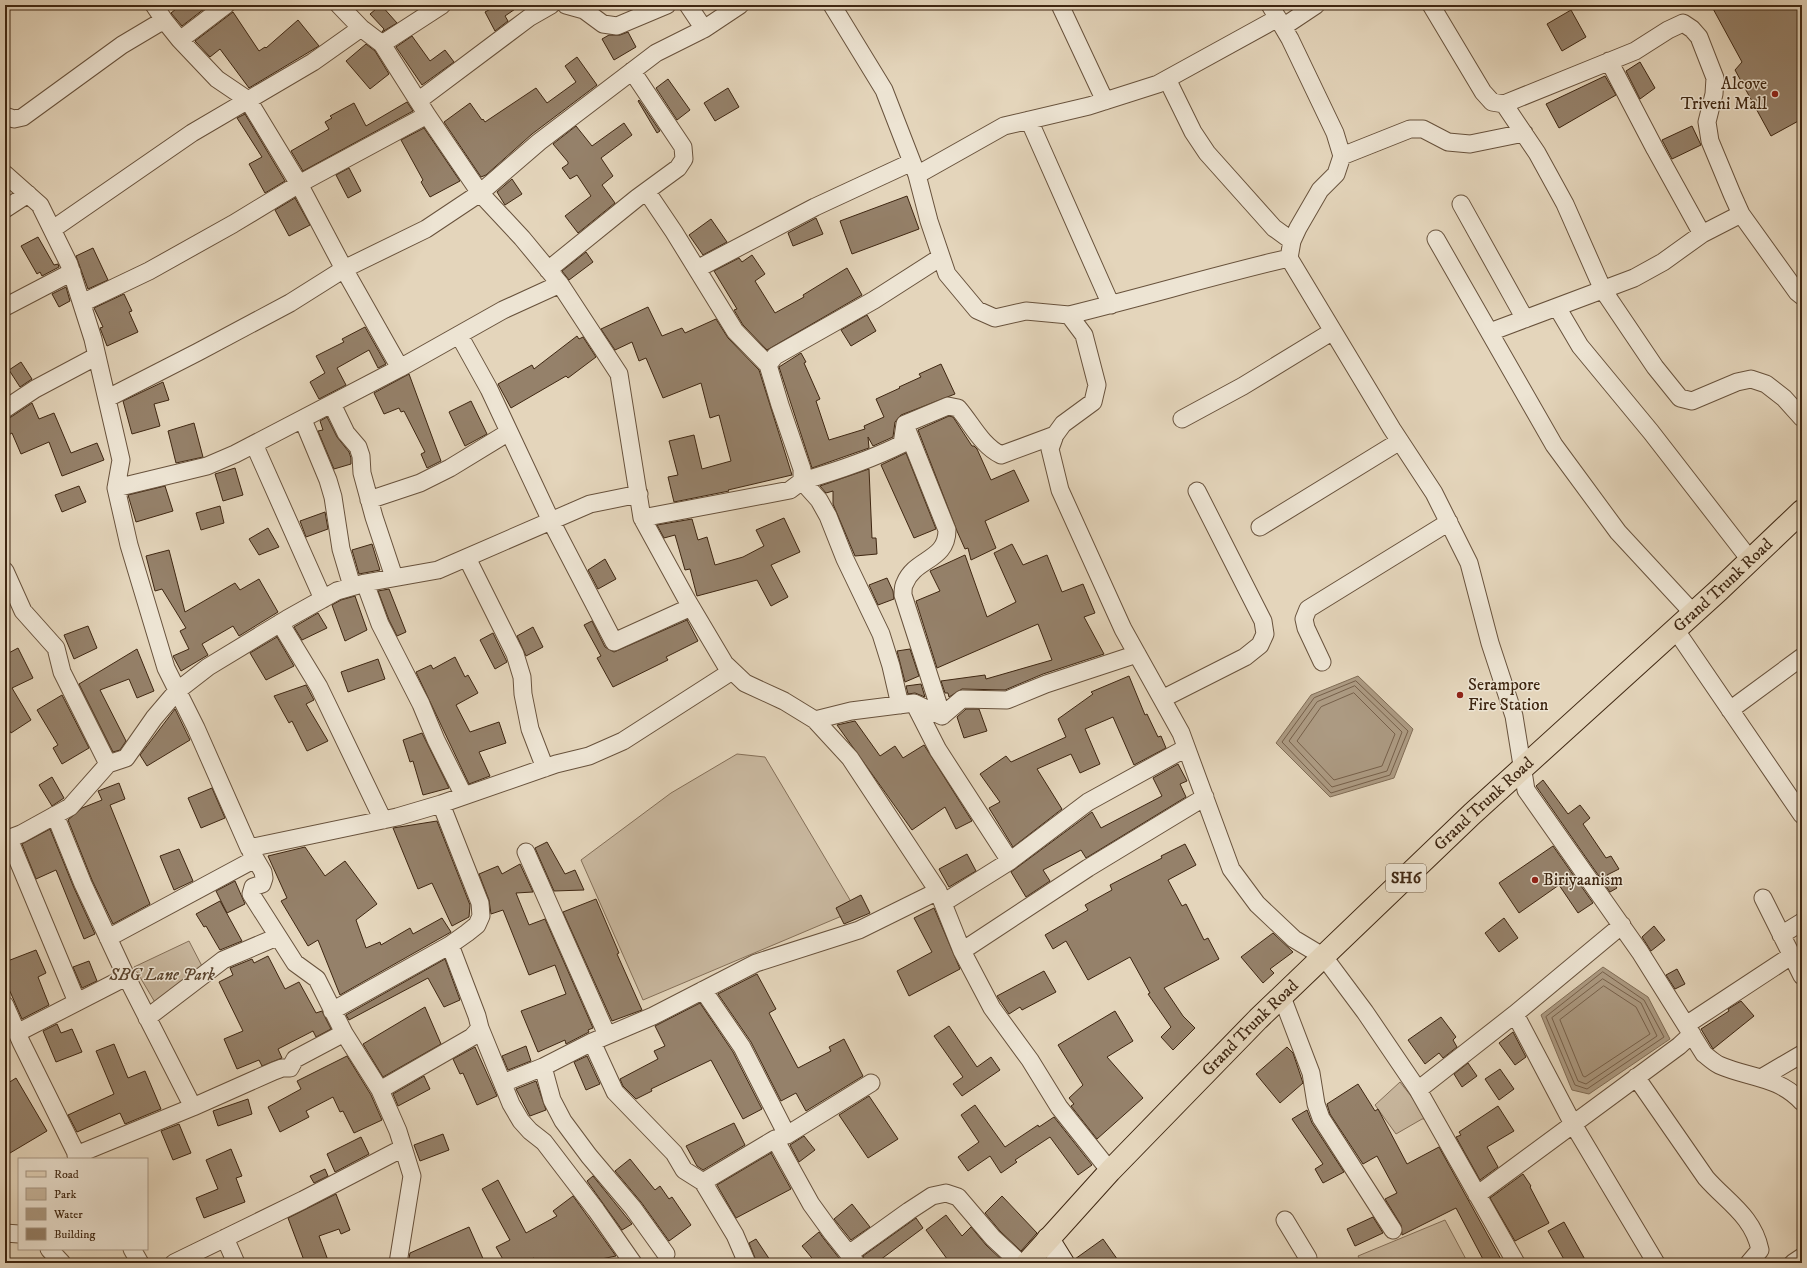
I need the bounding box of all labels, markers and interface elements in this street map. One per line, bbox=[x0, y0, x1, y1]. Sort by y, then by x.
place label: Alcove Triveni Mall bbox=[1681, 73, 1767, 115]
marker: Alcove Triveni Mall bbox=[1770, 89, 1780, 99]
street label: Grand Trunk Road bbox=[1669, 533, 1778, 637]
place label: Serampore Fire Station bbox=[1468, 674, 1548, 716]
marker: Serampore Fire Station bbox=[1455, 690, 1465, 700]
street label: Grand Trunk Road bbox=[1429, 752, 1539, 856]
road number: SH6 bbox=[1386, 864, 1426, 892]
place label: Biriyaanism bbox=[1543, 869, 1623, 891]
marker: Biriyaanism bbox=[1530, 875, 1540, 885]
park label: SBG Lane Park bbox=[108, 964, 216, 986]
street label: Grand Trunk Road bbox=[1197, 975, 1304, 1081]
legend bbox=[18, 1158, 148, 1250]
text: Road bbox=[54, 1167, 79, 1182]
text: Park bbox=[54, 1187, 76, 1202]
text: Water bbox=[53, 1207, 83, 1222]
text: Building bbox=[54, 1227, 95, 1242]

